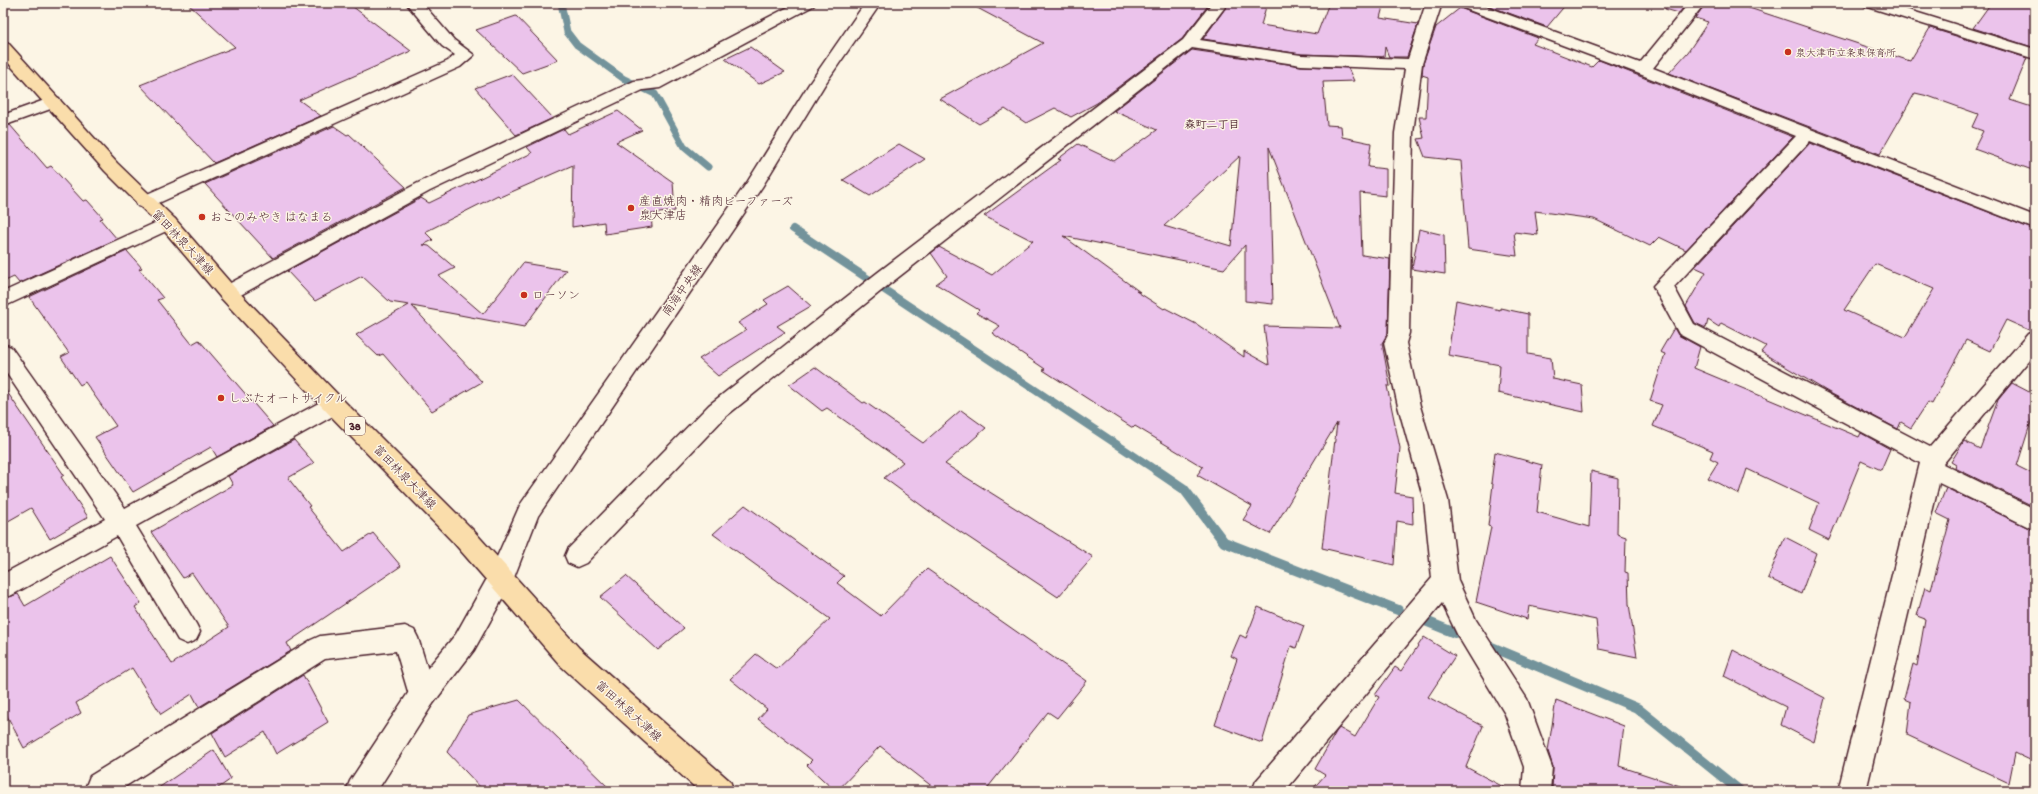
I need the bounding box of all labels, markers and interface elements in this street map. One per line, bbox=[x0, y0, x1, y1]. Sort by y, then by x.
marker: 泉大津市立条東保育所 bbox=[1783, 47, 1793, 57]
place label: 泉大津市立条東保育所 bbox=[1796, 48, 1896, 60]
district label: 森町二丁目 bbox=[1185, 119, 1240, 132]
place label: 産直焼肉・精肉ビーファーズ 泉大津店 bbox=[639, 195, 793, 224]
marker: 産直焼肉・精肉ビーファーズ 泉大津店 bbox=[626, 203, 636, 213]
street label: 富田林泉大津線 bbox=[148, 207, 216, 279]
place label: おこのみやき はなまる bbox=[210, 211, 333, 226]
marker: おこのみやき はなまる bbox=[197, 212, 207, 222]
street label: 南海中央線 bbox=[660, 262, 707, 320]
marker: ローソン bbox=[519, 290, 529, 300]
place label: ローソン bbox=[532, 290, 580, 304]
marker: しぶたオートサイクル bbox=[216, 393, 226, 403]
place label: しぶたオートサイクル bbox=[229, 393, 347, 407]
road number: 38 bbox=[345, 417, 365, 435]
street label: 富田林泉大津線 bbox=[369, 443, 438, 513]
street label: 富田林泉大津線 bbox=[592, 678, 664, 746]

